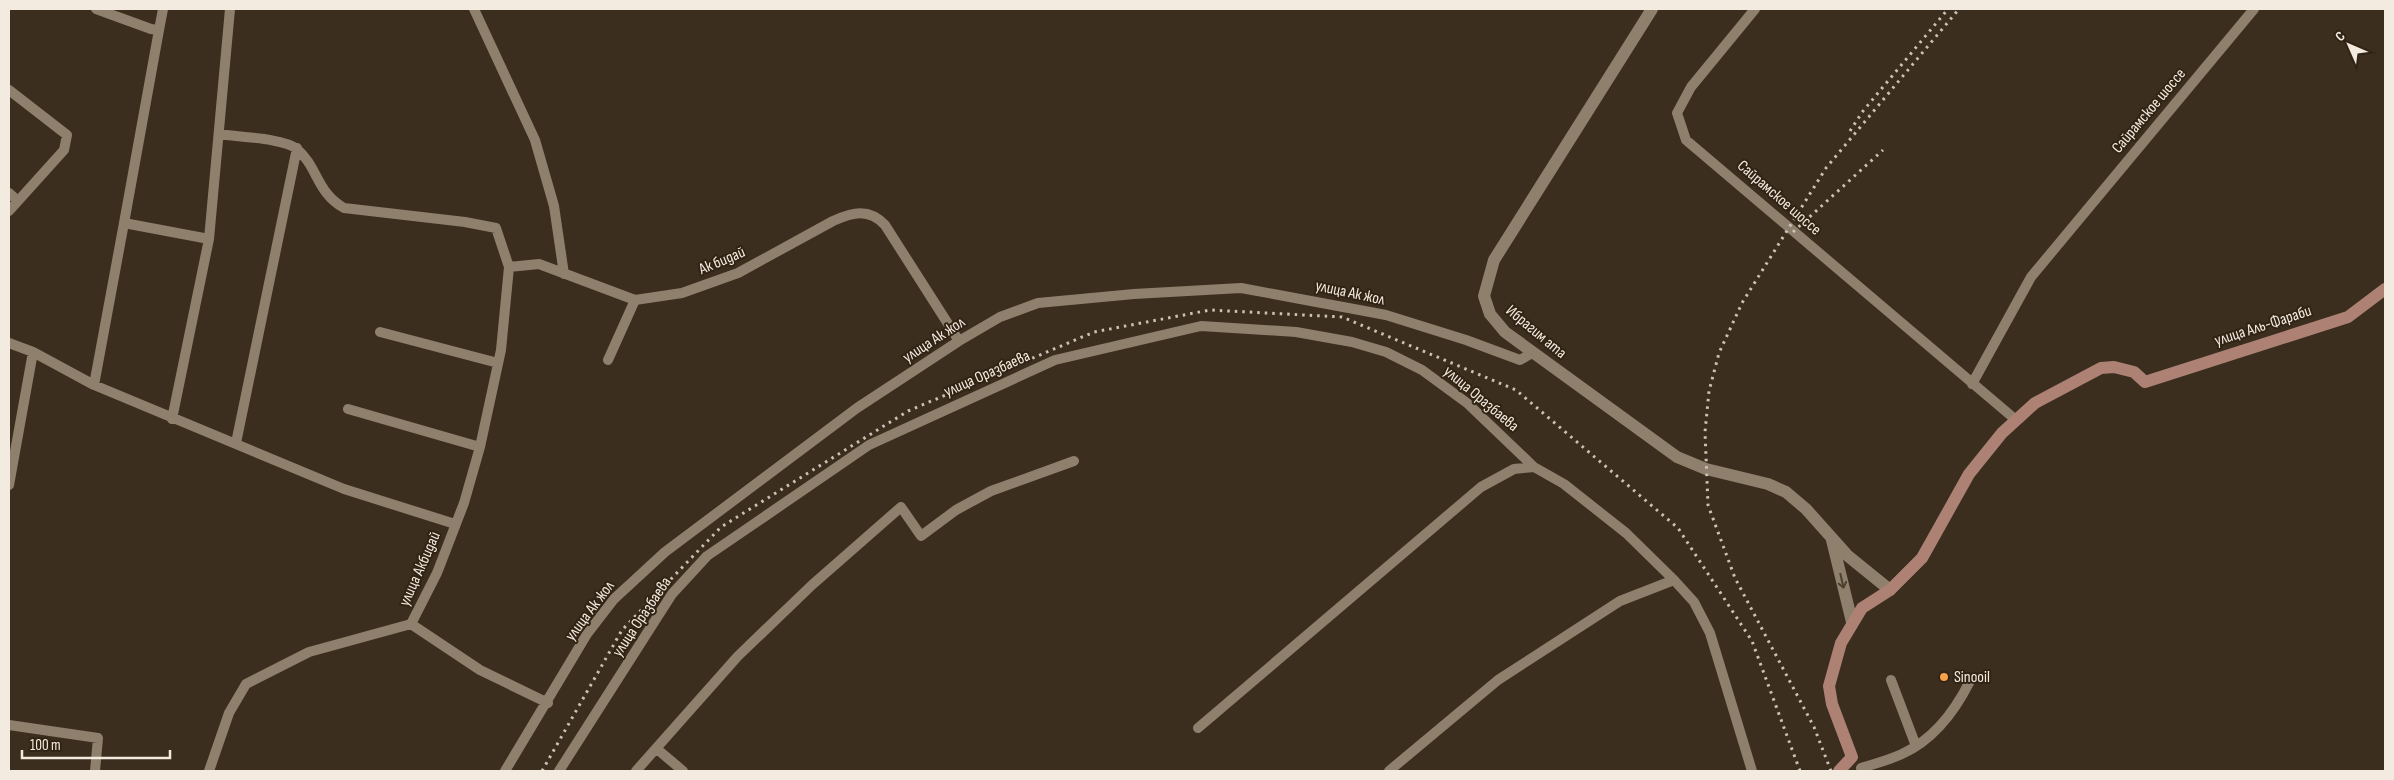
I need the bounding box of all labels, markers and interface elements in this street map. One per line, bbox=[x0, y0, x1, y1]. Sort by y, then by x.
north arrow bbox=[2324, 20, 2374, 70]
text: С bbox=[2332, 28, 2349, 45]
street label: Сайрамское шоссе bbox=[2108, 65, 2190, 157]
street label: Сайрамское шоссе bbox=[1733, 156, 1825, 240]
street label: Ак бидай bbox=[695, 243, 748, 280]
street label: улица Ак жол bbox=[1314, 276, 1387, 310]
street label: Ибрагим ата bbox=[1502, 301, 1570, 363]
street label: улица Аль-Фараби bbox=[2212, 301, 2314, 351]
street label: улица Ак жол bbox=[899, 313, 969, 367]
street label: улица Оразбаева bbox=[941, 347, 1033, 401]
street label: улица Оразбаева bbox=[1440, 362, 1522, 436]
street label: улица Акбидай bbox=[395, 529, 445, 609]
one-way arrow bbox=[1838, 572, 1847, 588]
street label: улица Оразбаева bbox=[608, 573, 676, 661]
street label: улица Ак жол bbox=[561, 577, 619, 645]
place label: Sinooil bbox=[1954, 668, 1990, 687]
marker: Sinooil bbox=[1938, 671, 1950, 683]
scale bar bbox=[22, 728, 170, 760]
text: 100 m bbox=[30, 736, 61, 755]

